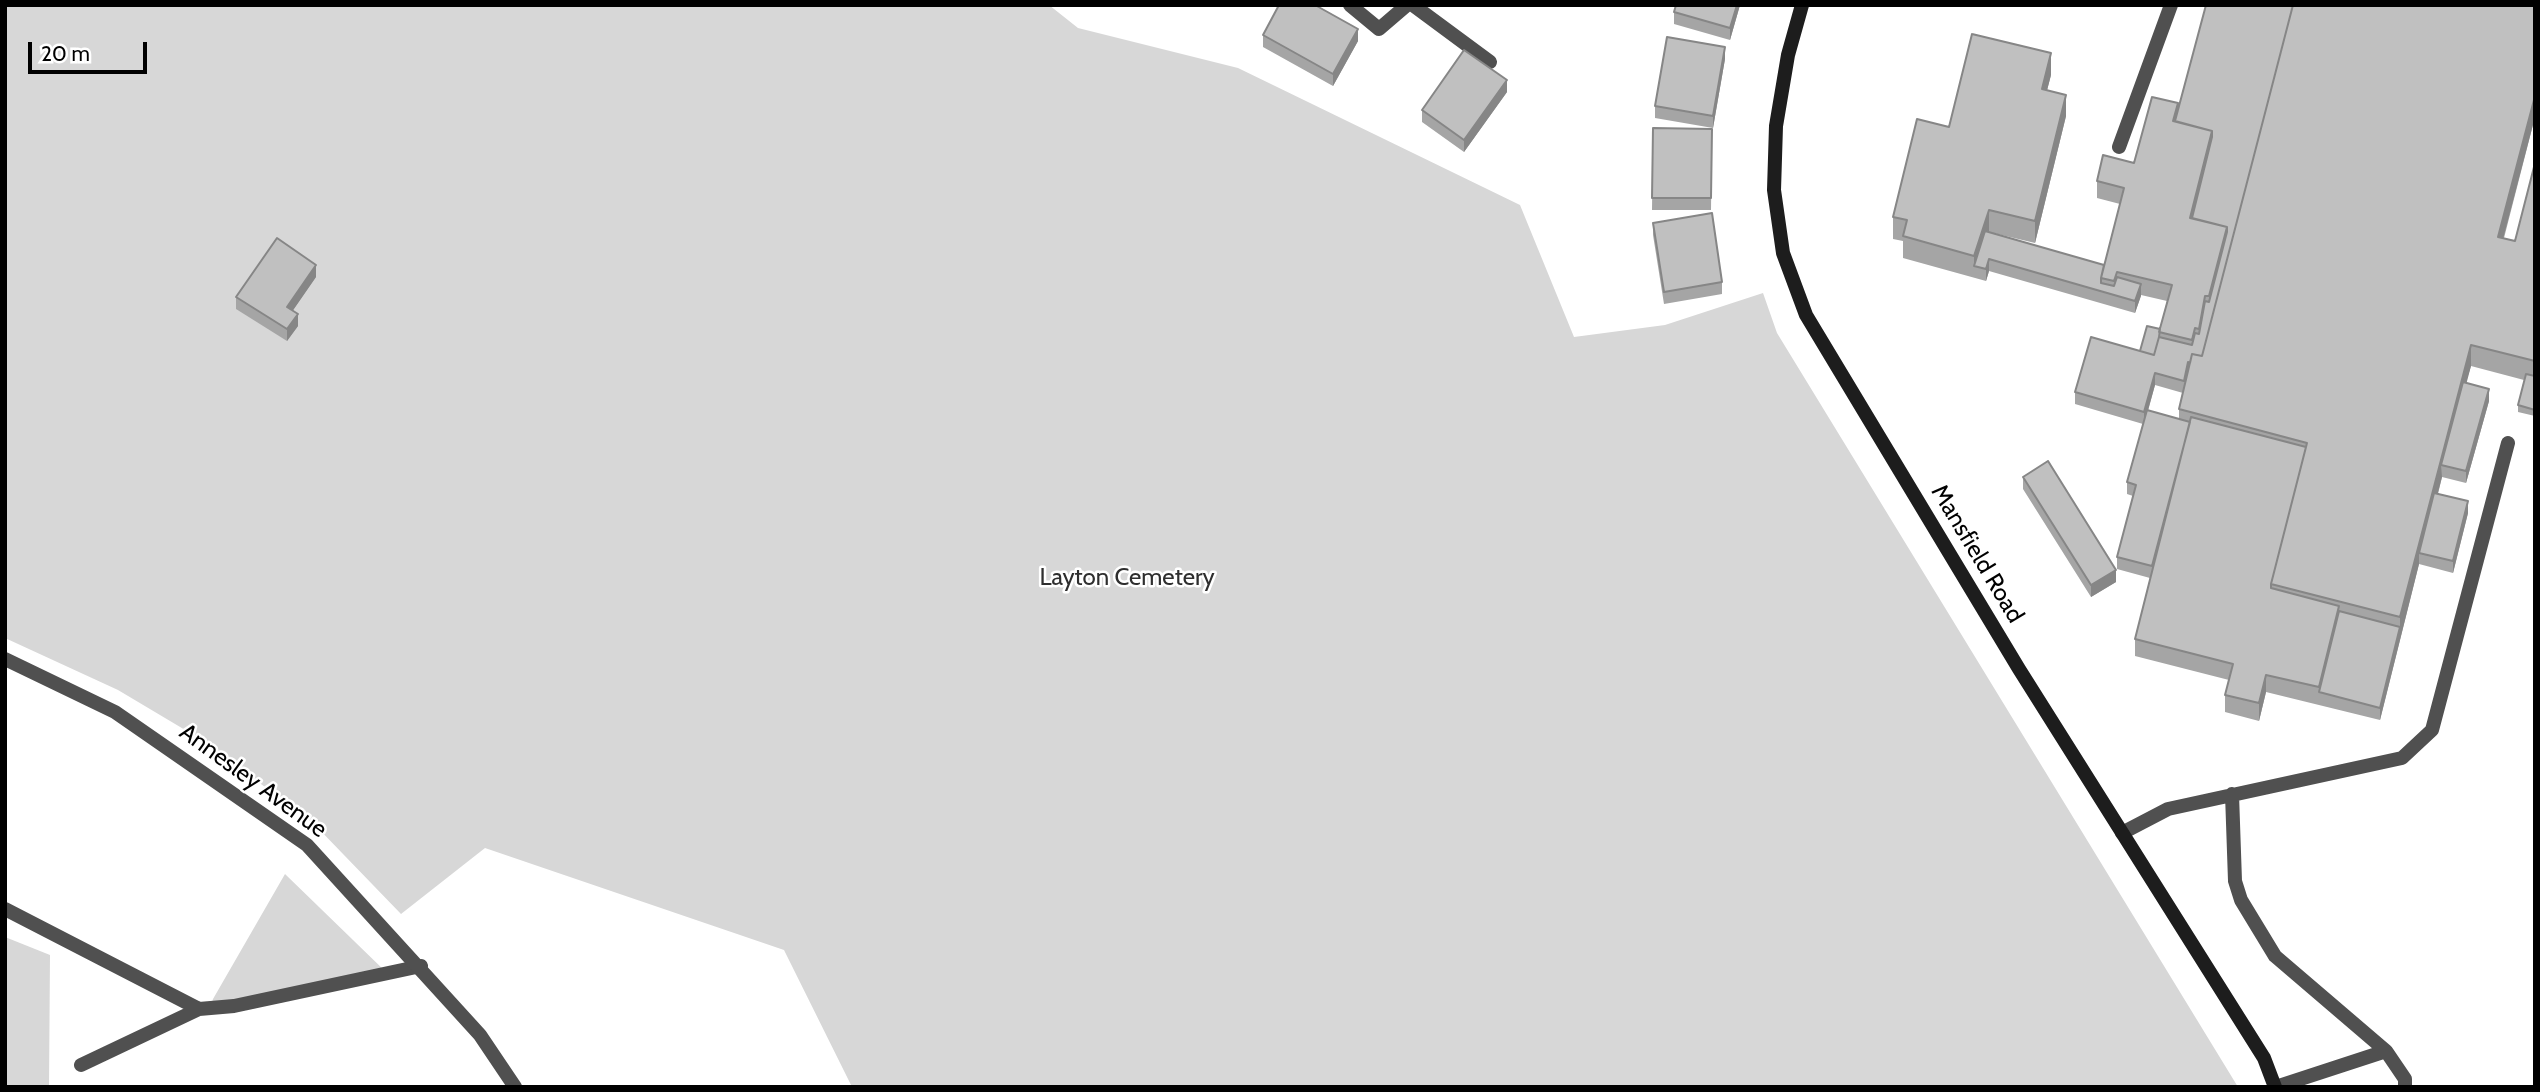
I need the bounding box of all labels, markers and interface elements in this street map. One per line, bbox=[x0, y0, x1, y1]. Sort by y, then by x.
scale bar bbox=[32, 28, 150, 72]
text: 20 m bbox=[41, 41, 90, 66]
street label: Mansfield Road bbox=[1925, 480, 2029, 628]
park label: Layton Cemetery bbox=[1039, 564, 1215, 592]
street label: Annesley Avenue bbox=[174, 718, 332, 844]

